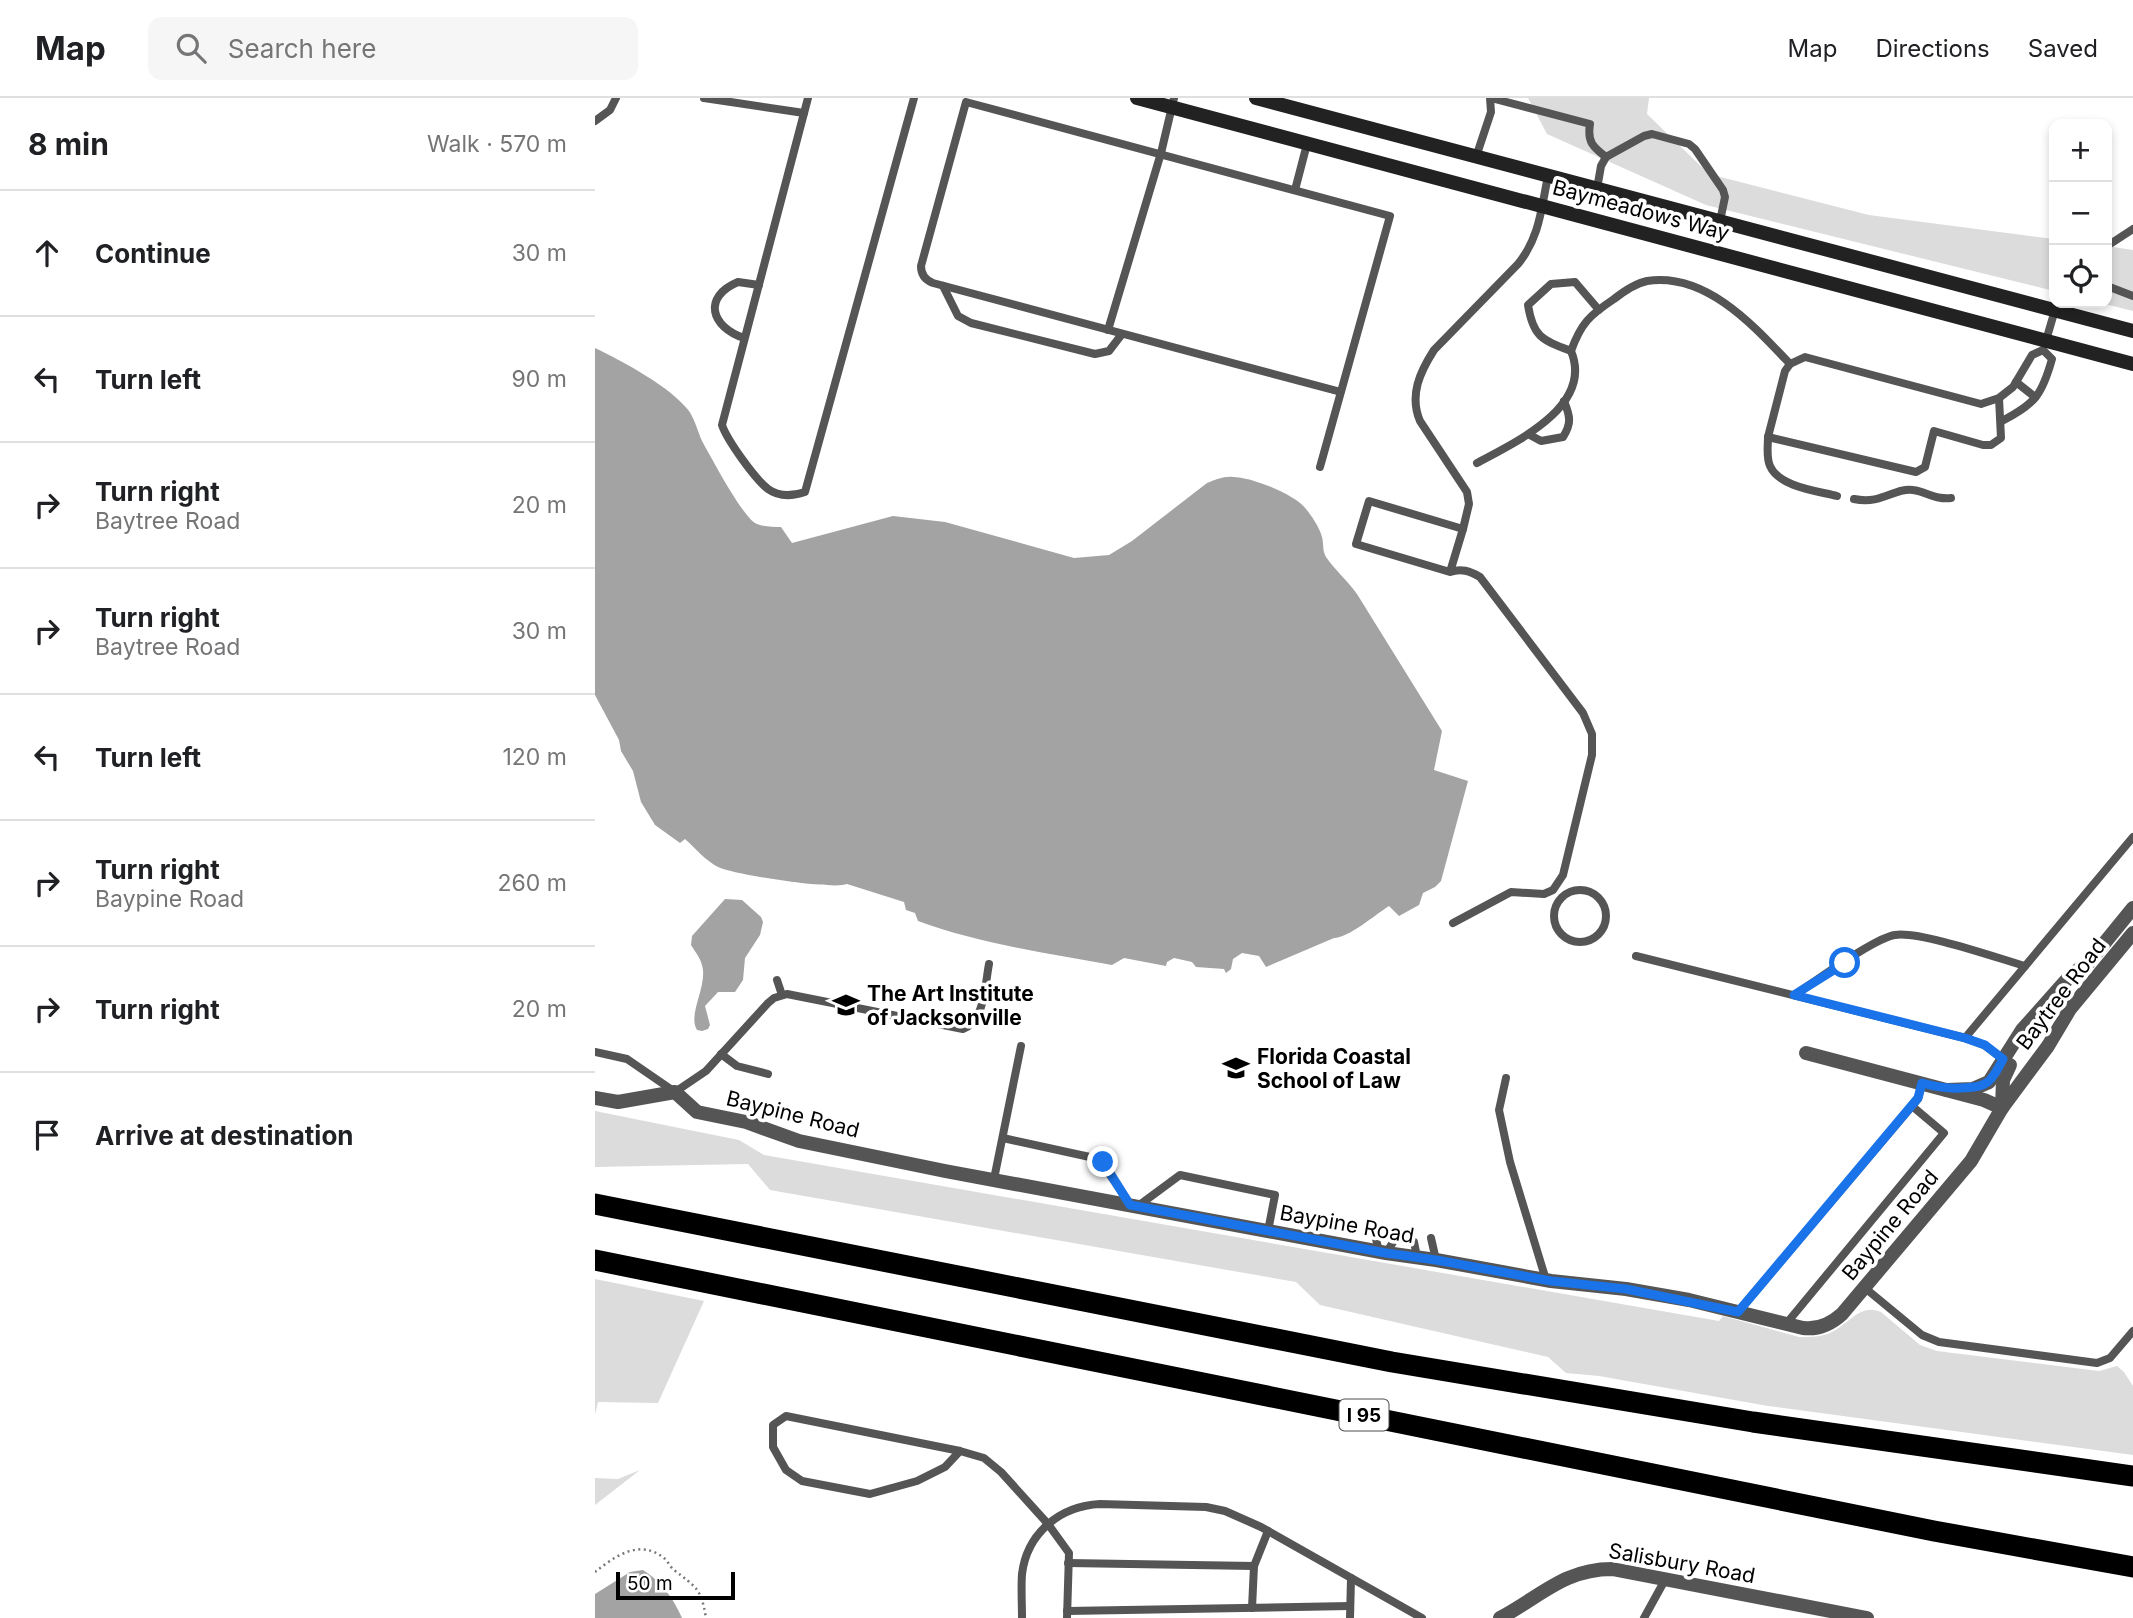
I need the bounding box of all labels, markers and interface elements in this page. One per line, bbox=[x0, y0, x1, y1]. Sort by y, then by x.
search box bbox=[148, 17, 638, 80]
text: Map bbox=[35, 28, 106, 68]
icon: search bbox=[172, 29, 210, 67]
text: Search here bbox=[228, 33, 376, 64]
text: Map bbox=[1788, 34, 1837, 63]
text: Directions bbox=[1875, 34, 1990, 63]
text: Saved bbox=[2028, 34, 2098, 63]
map controls bbox=[2049, 119, 2112, 308]
button: + bbox=[2049, 119, 2112, 182]
text: 8 min bbox=[28, 126, 109, 162]
text: Walk · 570 m bbox=[427, 130, 567, 158]
street label: Baymeadows Way bbox=[1550, 174, 1732, 246]
button: − bbox=[2049, 182, 2112, 245]
icon: ahead bbox=[28, 234, 66, 272]
text: Continue bbox=[95, 238, 211, 269]
text: 30 m bbox=[512, 239, 567, 267]
button: locate bbox=[2049, 245, 2112, 308]
icon: left bbox=[28, 360, 66, 398]
text: Turn left bbox=[95, 364, 201, 395]
text: 90 m bbox=[512, 365, 567, 393]
text: Turn right bbox=[95, 476, 220, 507]
icon: right bbox=[28, 486, 66, 524]
text: 20 m bbox=[512, 491, 567, 519]
text: Baytree Road bbox=[95, 507, 240, 535]
text: Turn right bbox=[95, 602, 220, 633]
icon: right bbox=[28, 612, 66, 650]
text: 30 m bbox=[512, 617, 567, 645]
text: Baytree Road bbox=[95, 633, 240, 661]
icon: left bbox=[28, 738, 66, 776]
text: Turn left bbox=[95, 742, 201, 773]
text: 120 m bbox=[502, 743, 567, 771]
text: Turn right bbox=[95, 854, 220, 885]
icon: right bbox=[28, 864, 66, 902]
text: 260 m bbox=[498, 869, 567, 897]
text: Baypine Road bbox=[95, 885, 244, 913]
street label: Baytree Road bbox=[2011, 933, 2111, 1055]
route start bbox=[1829, 947, 1860, 978]
place label: The Art Institute of Jacksonville bbox=[867, 981, 1034, 1030]
icon: right bbox=[28, 990, 66, 1028]
school or university icon: The Art Institute of Jacksonville bbox=[831, 990, 861, 1020]
text: Turn right bbox=[95, 994, 220, 1025]
text: 20 m bbox=[512, 995, 567, 1023]
place label: Florida Coastal School of Law bbox=[1257, 1044, 1411, 1093]
school or university icon: Florida Coastal School of Law bbox=[1221, 1053, 1251, 1083]
street label: Baypine Road bbox=[724, 1085, 862, 1143]
icon: arrive bbox=[28, 1116, 66, 1154]
text: Arrive at destination bbox=[95, 1120, 354, 1151]
route end bbox=[1087, 1146, 1118, 1177]
street label: Baypine Road bbox=[1837, 1165, 1943, 1285]
street label: Baypine Road bbox=[1278, 1200, 1416, 1248]
road number: I 95 bbox=[1339, 1400, 1389, 1430]
street label: Salisbury Road bbox=[1607, 1538, 1757, 1588]
scale bar bbox=[616, 1569, 735, 1601]
text: 50 m bbox=[627, 1572, 673, 1595]

